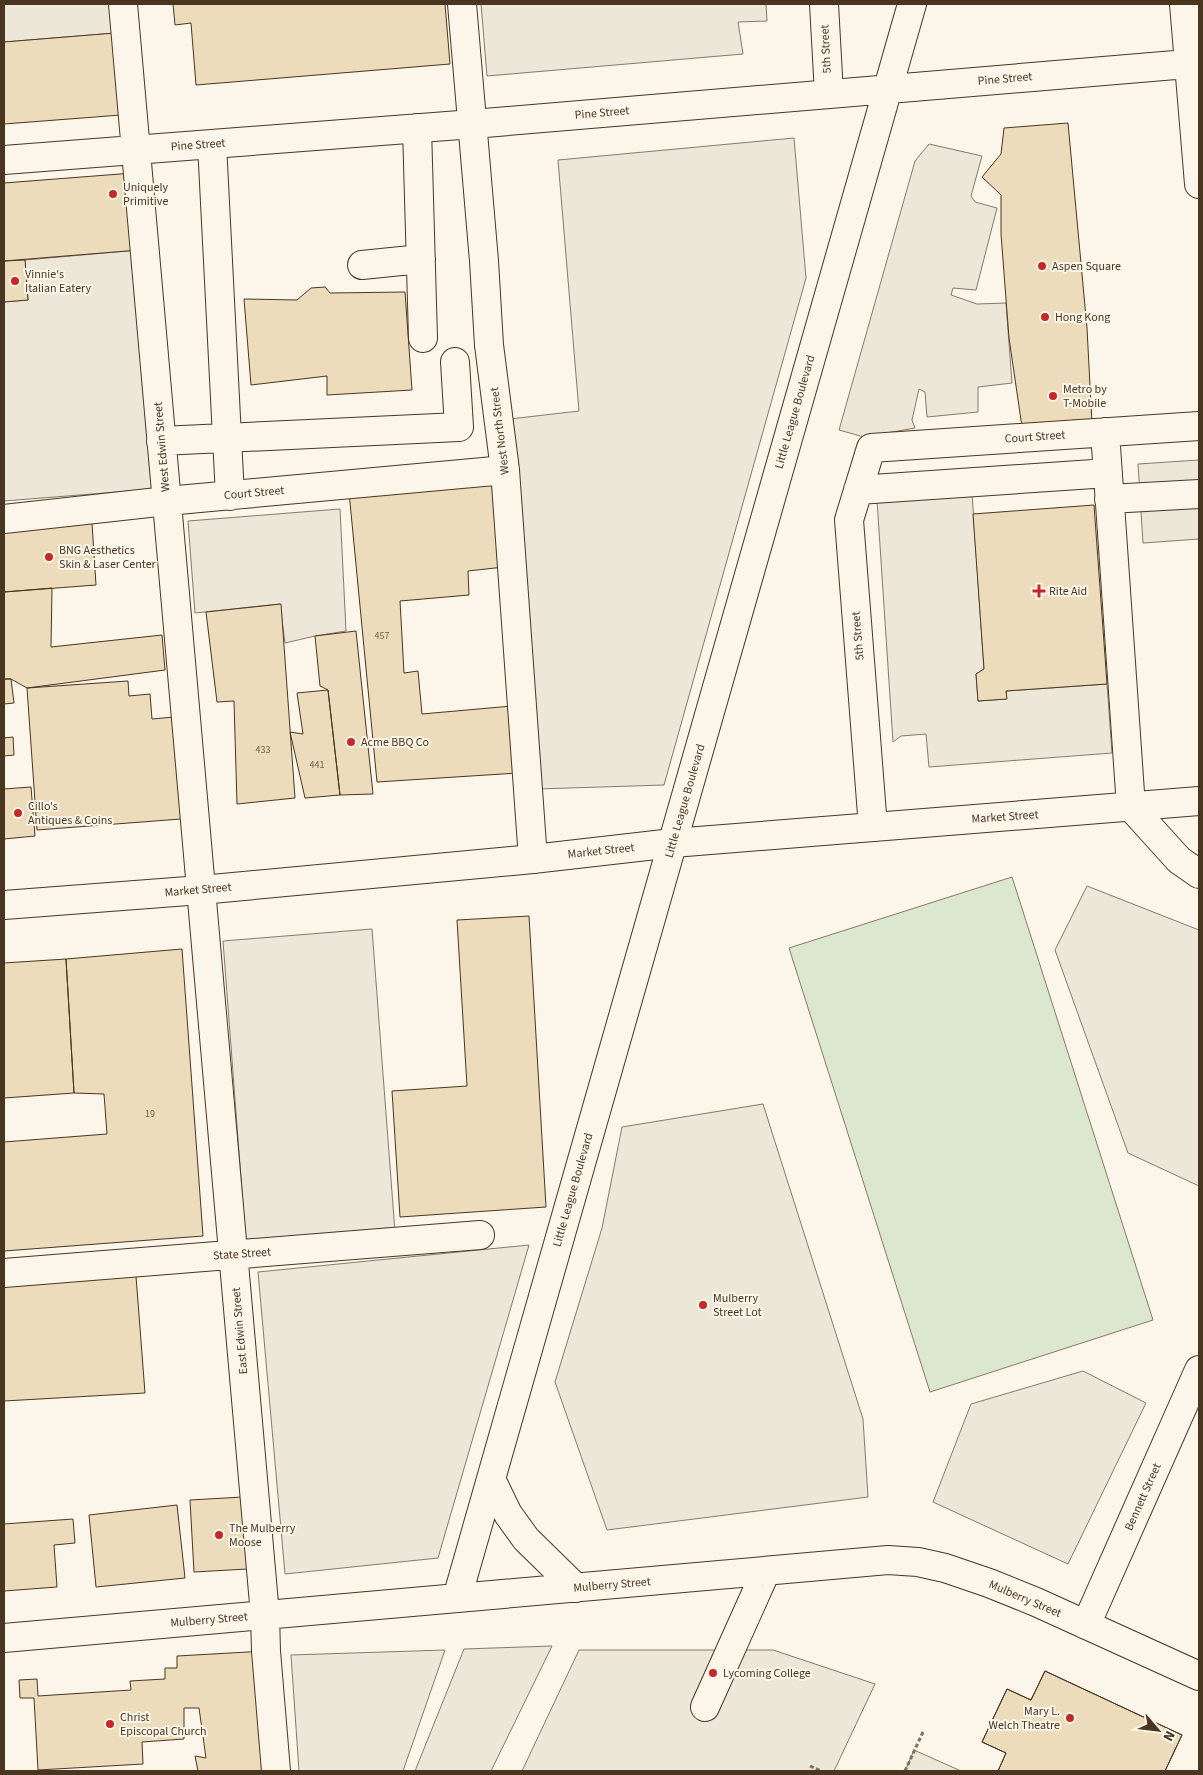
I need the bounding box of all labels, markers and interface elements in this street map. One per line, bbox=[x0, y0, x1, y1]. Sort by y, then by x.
street label: 5th Street bbox=[816, 24, 836, 74]
street label: Pine Street bbox=[977, 68, 1033, 90]
street label: Pine Street bbox=[574, 102, 630, 124]
street label: Pine Street bbox=[170, 135, 226, 155]
place label: Uniquely Primitive bbox=[123, 179, 168, 210]
marker: Uniquely Primitive bbox=[107, 188, 119, 200]
place label: Aspen Square bbox=[1052, 258, 1121, 275]
marker: Aspen Square bbox=[1036, 260, 1048, 272]
place label: Vinnie's Italian Eatery bbox=[25, 266, 92, 297]
marker: Vinnie's Italian Eatery bbox=[9, 275, 21, 287]
place label: Hong Kong bbox=[1055, 309, 1110, 326]
marker: Hong Kong bbox=[1039, 311, 1051, 323]
street label: Little League Boulevard bbox=[771, 353, 819, 471]
place label: Metro by T-Mobile bbox=[1063, 381, 1107, 412]
street label: West North Street bbox=[486, 386, 514, 476]
marker: Metro by T-Mobile bbox=[1047, 390, 1059, 402]
street label: West Edwin Street bbox=[150, 401, 174, 493]
street label: Court Street bbox=[1004, 426, 1066, 448]
street label: Court Street bbox=[223, 482, 285, 504]
place label: BNG Aesthetics Skin & Laser Center bbox=[59, 542, 157, 573]
marker: BNG Aesthetics Skin & Laser Center bbox=[43, 551, 55, 563]
place label: Rite Aid bbox=[1049, 583, 1087, 600]
marker: Rite Aid bbox=[1033, 585, 1045, 597]
street label: 5th Street bbox=[847, 611, 869, 661]
house number: 457 bbox=[375, 629, 389, 643]
place label: Acme BBQ Co bbox=[361, 734, 429, 751]
marker: Acme BBQ Co bbox=[345, 736, 357, 748]
street label: Little League Boulevard bbox=[661, 742, 709, 860]
house number: 433 bbox=[256, 743, 270, 757]
house number: 441 bbox=[310, 758, 324, 772]
place label: Cillo's Antiques & Coins bbox=[28, 798, 112, 829]
street label: Market Street bbox=[971, 806, 1039, 828]
marker: Cillo's Antiques & Coins bbox=[12, 807, 24, 819]
street label: Market Street bbox=[567, 839, 635, 863]
street label: Market Street bbox=[164, 879, 232, 901]
house number: 19 bbox=[145, 1107, 155, 1121]
street label: Little League Boulevard bbox=[549, 1131, 597, 1249]
street label: State Street bbox=[212, 1243, 272, 1265]
street label: East Edwin Street bbox=[228, 1287, 252, 1375]
place label: Mulberry Street Lot bbox=[713, 1290, 762, 1321]
marker: Mulberry Street Lot bbox=[697, 1299, 709, 1311]
street label: Bennett Street bbox=[1121, 1461, 1165, 1533]
place label: The Mulberry Moose bbox=[229, 1520, 296, 1551]
marker: The Mulberry Moose bbox=[213, 1529, 225, 1541]
street label: Mulberry Street bbox=[573, 1573, 651, 1597]
street label: Mulberry Street bbox=[986, 1576, 1064, 1622]
street label: Mulberry Street bbox=[170, 1608, 248, 1632]
place label: Lycoming College bbox=[723, 1665, 811, 1682]
marker: Lycoming College bbox=[707, 1667, 719, 1679]
place label: Mary L. Welch Theatre bbox=[988, 1703, 1060, 1734]
north arrow bbox=[1133, 1705, 1183, 1755]
place label: Christ Episcopal Church bbox=[120, 1709, 207, 1740]
marker: Mary L. Welch Theatre bbox=[1064, 1712, 1076, 1724]
marker: Christ Episcopal Church bbox=[104, 1718, 116, 1730]
text: N bbox=[1158, 1727, 1180, 1744]

